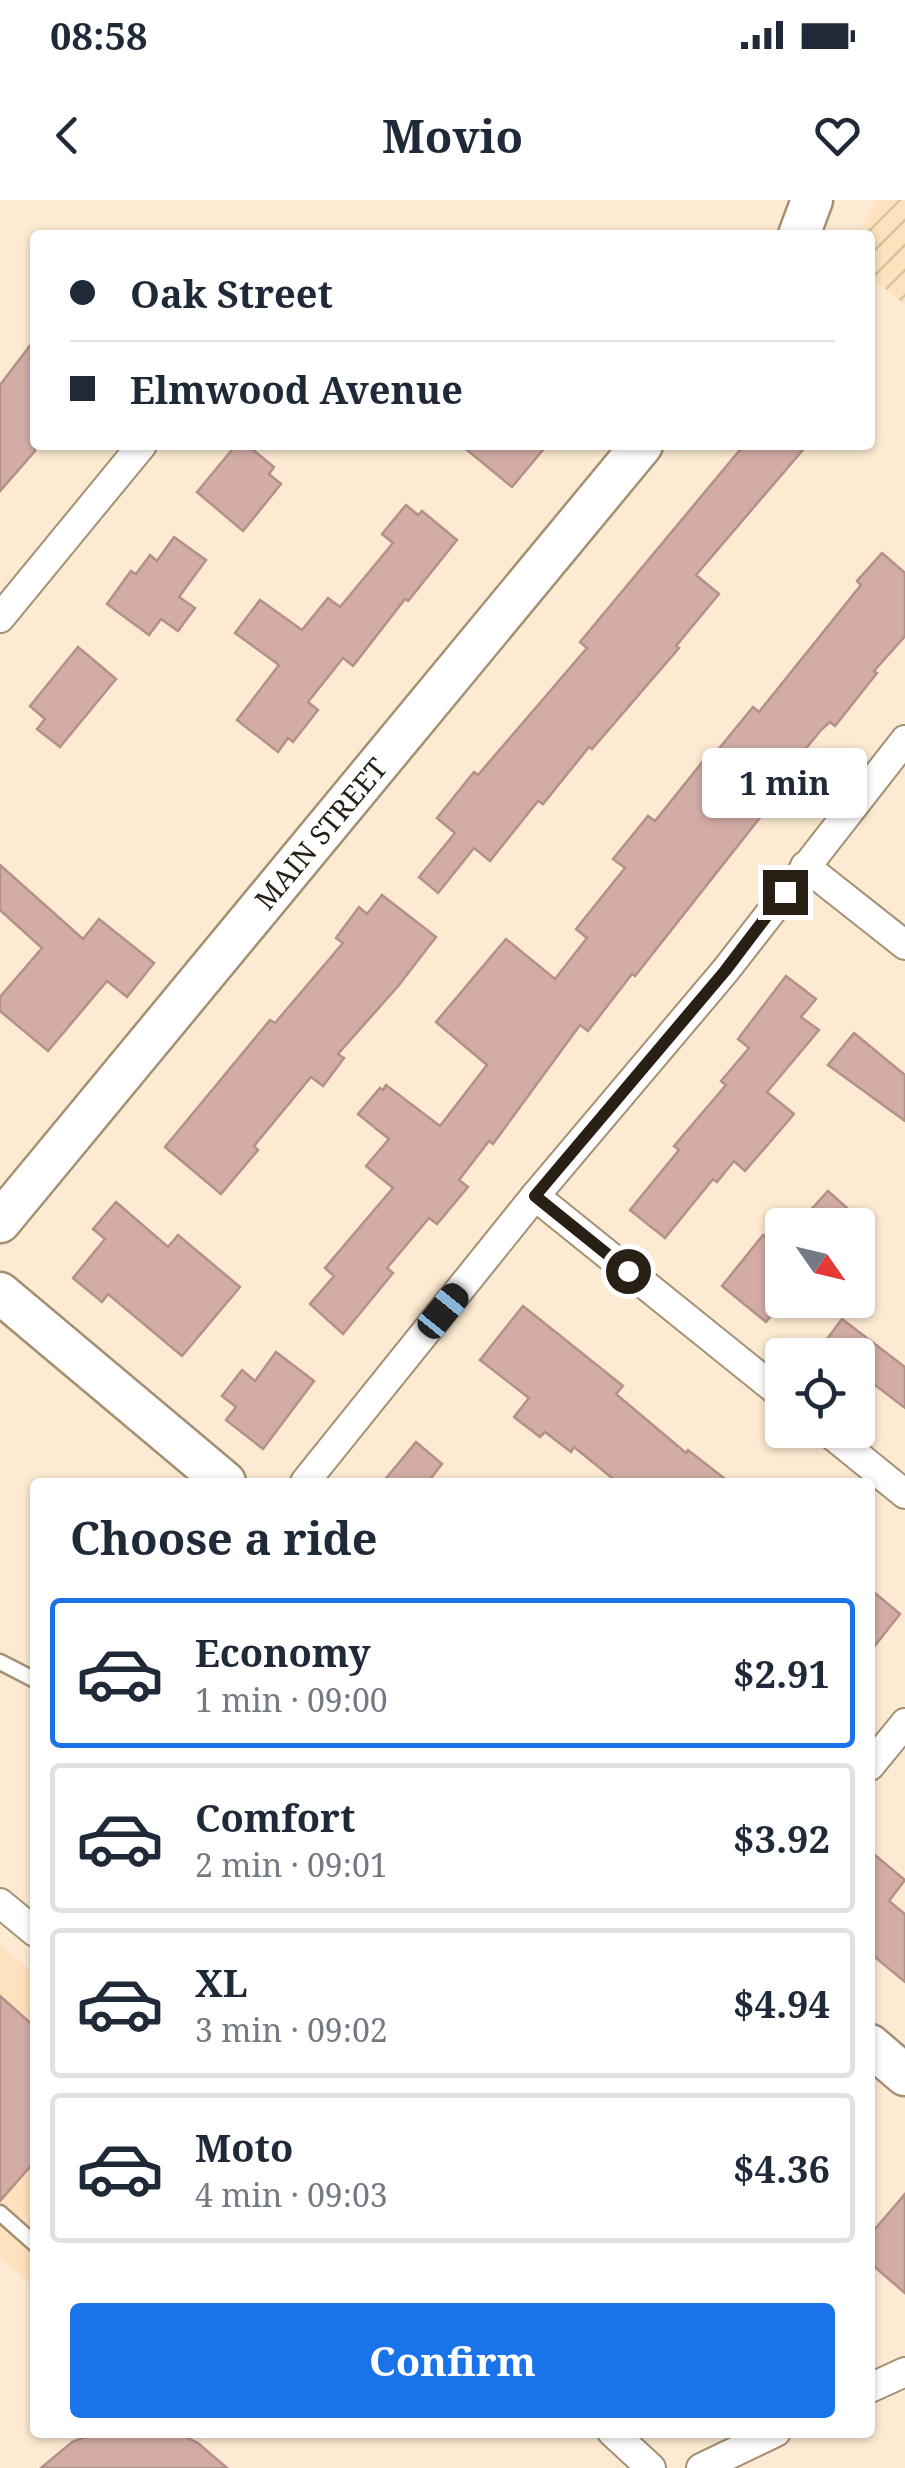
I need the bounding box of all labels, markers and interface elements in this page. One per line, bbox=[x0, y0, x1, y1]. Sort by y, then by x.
text: 08:58 bbox=[50, 9, 147, 61]
text: Movio bbox=[382, 105, 523, 166]
icon: back bbox=[40, 108, 95, 163]
icon: heart bbox=[810, 108, 865, 163]
text: Oak Street bbox=[130, 267, 333, 319]
text: Elmwood Avenue bbox=[130, 363, 463, 415]
callout: 1 min bbox=[702, 747, 868, 817]
street label: MAIN STREET bbox=[246, 749, 395, 917]
text: 1 min bbox=[739, 761, 830, 804]
route end bbox=[763, 870, 808, 915]
north arrow bbox=[765, 1208, 875, 1318]
map controls bbox=[765, 1208, 875, 1448]
route start bbox=[606, 1249, 651, 1294]
car bbox=[412, 1278, 474, 1344]
button: locate bbox=[765, 1338, 875, 1448]
text: Choose a ride bbox=[70, 1507, 378, 1568]
text: Economy bbox=[195, 1626, 371, 1678]
icon: car bbox=[75, 1628, 165, 1718]
text: $2.91 bbox=[733, 1647, 830, 1699]
text: 1 min · 09:00 bbox=[195, 1678, 388, 1721]
text: Comfort bbox=[195, 1791, 355, 1843]
icon: car bbox=[75, 1793, 165, 1883]
text: $3.92 bbox=[733, 1812, 830, 1864]
text: 2 min · 09:01 bbox=[195, 1843, 388, 1886]
text: XL bbox=[195, 1956, 248, 2008]
icon: car bbox=[75, 1958, 165, 2048]
text: $4.94 bbox=[733, 1977, 830, 2029]
text: 3 min · 09:02 bbox=[195, 2008, 388, 2051]
text: Moto bbox=[195, 2121, 293, 2173]
icon: car bbox=[75, 2123, 165, 2213]
text: $4.36 bbox=[733, 2142, 830, 2194]
text: 4 min · 09:03 bbox=[195, 2173, 388, 2216]
button: Confirm bbox=[70, 2303, 835, 2418]

